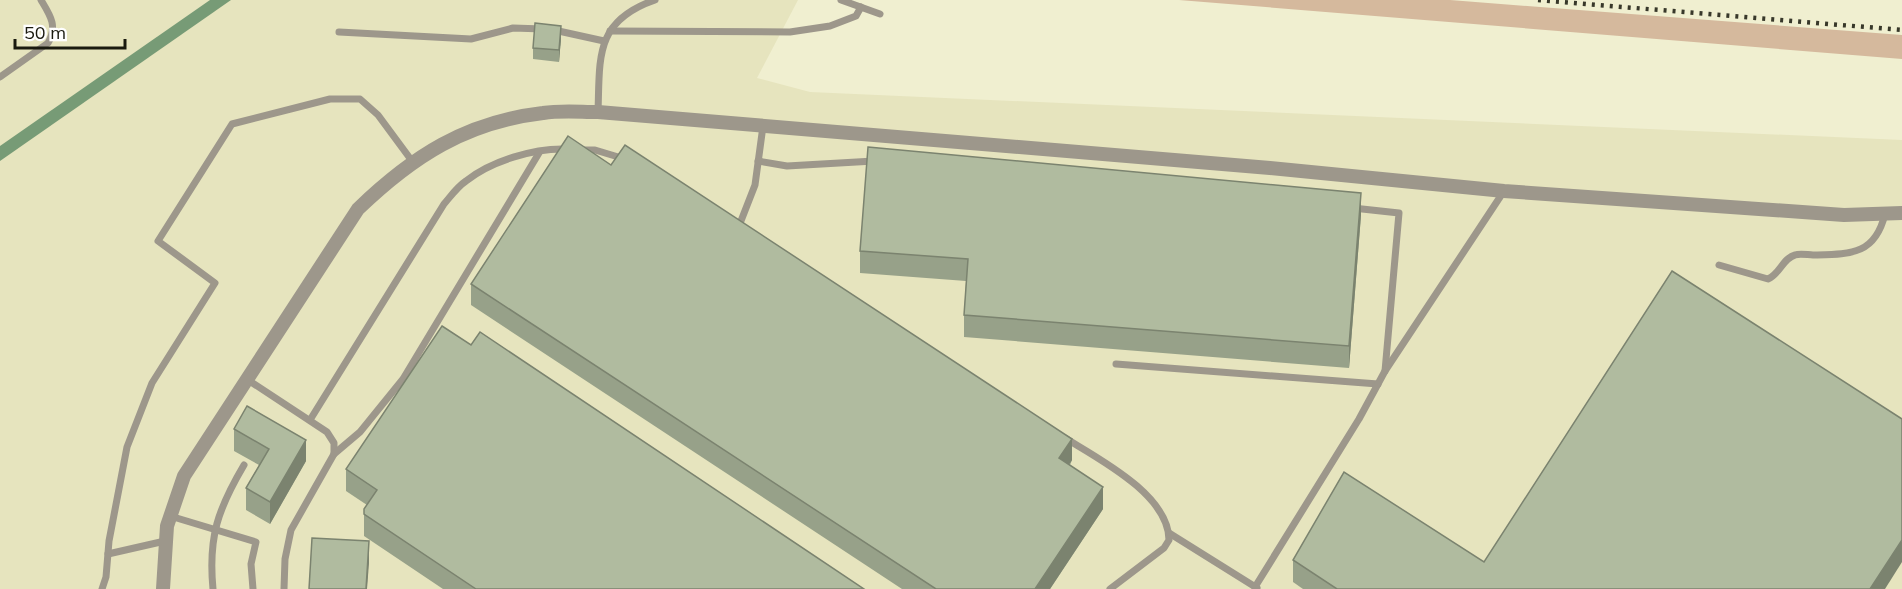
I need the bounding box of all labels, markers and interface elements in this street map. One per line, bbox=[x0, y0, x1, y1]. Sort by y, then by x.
scale bar bbox=[15, 12, 124, 50]
text: 50 m bbox=[24, 21, 66, 44]

